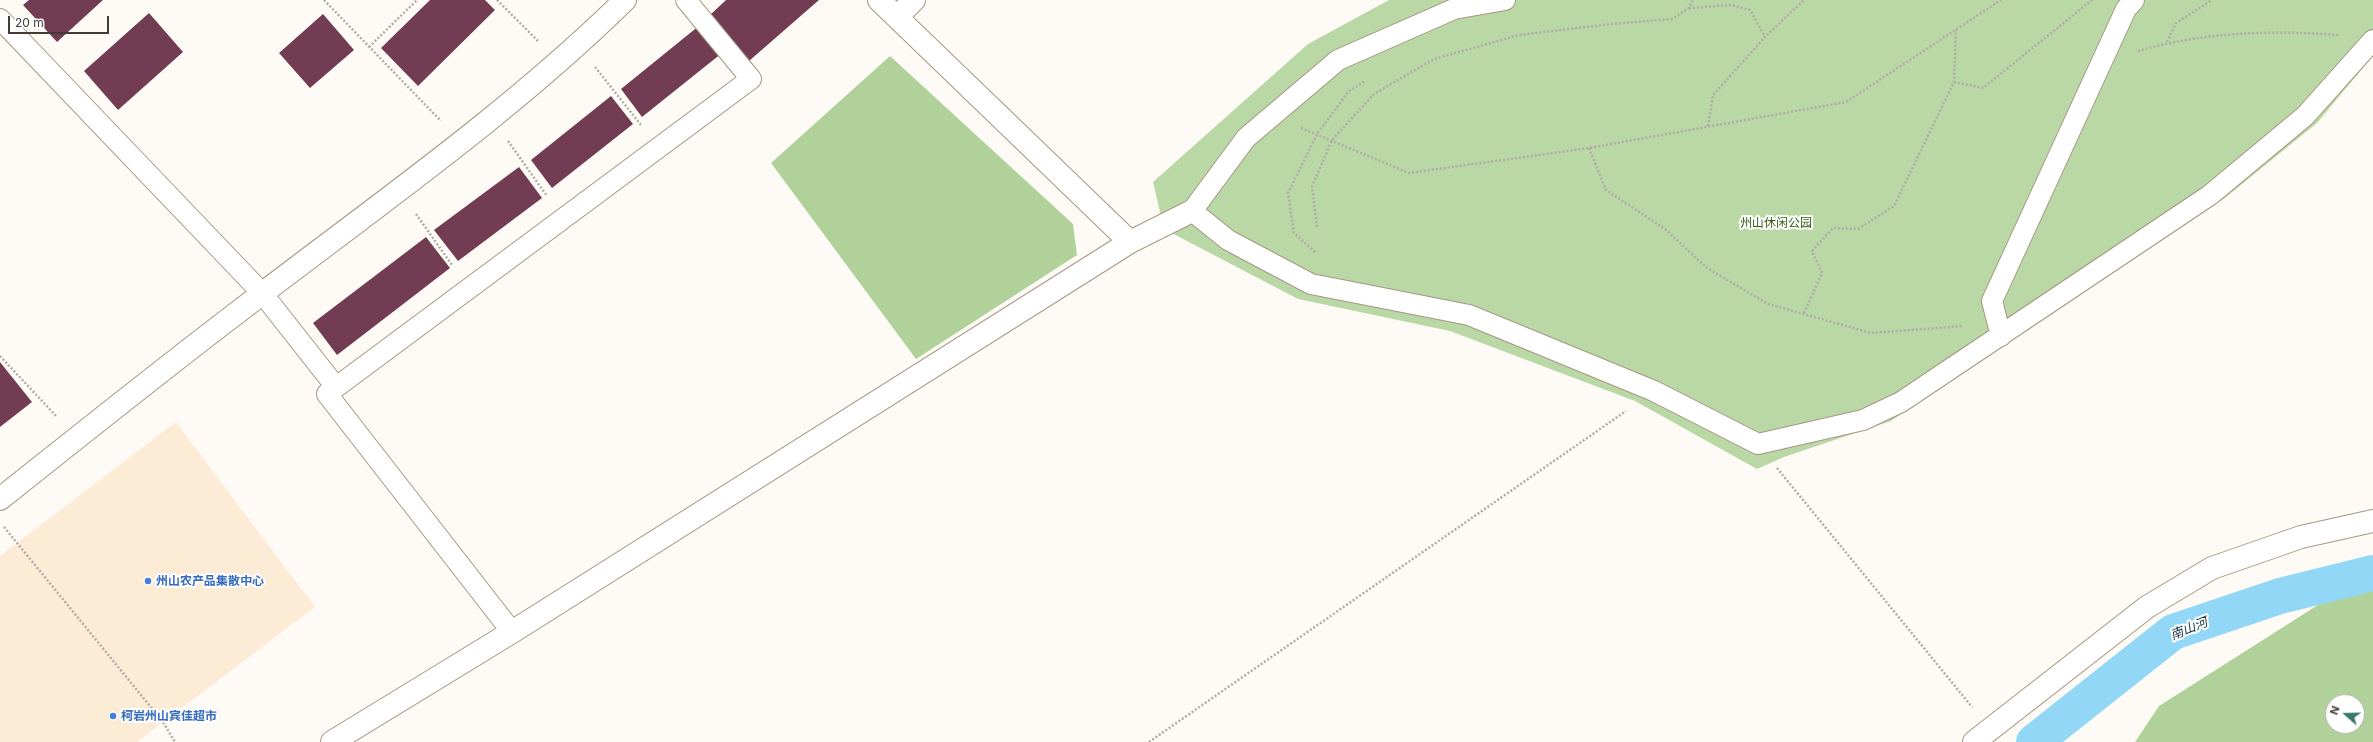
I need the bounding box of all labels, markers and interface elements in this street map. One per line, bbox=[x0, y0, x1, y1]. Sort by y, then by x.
scale bar bbox=[10, 8, 111, 34]
text: 20 m bbox=[15, 15, 44, 30]
park label: 州山休闲公园 bbox=[1740, 216, 1812, 230]
place label: 州山农产品集散中心 bbox=[156, 574, 264, 588]
marker: 州山农产品集散中心 bbox=[143, 576, 153, 586]
water label: 南山河 bbox=[2168, 614, 2210, 644]
north arrow bbox=[2325, 694, 2365, 734]
text: N bbox=[2327, 704, 2343, 717]
place label: 柯岩州山宾佳超市 bbox=[121, 709, 217, 723]
marker: 柯岩州山宾佳超市 bbox=[108, 711, 118, 721]

